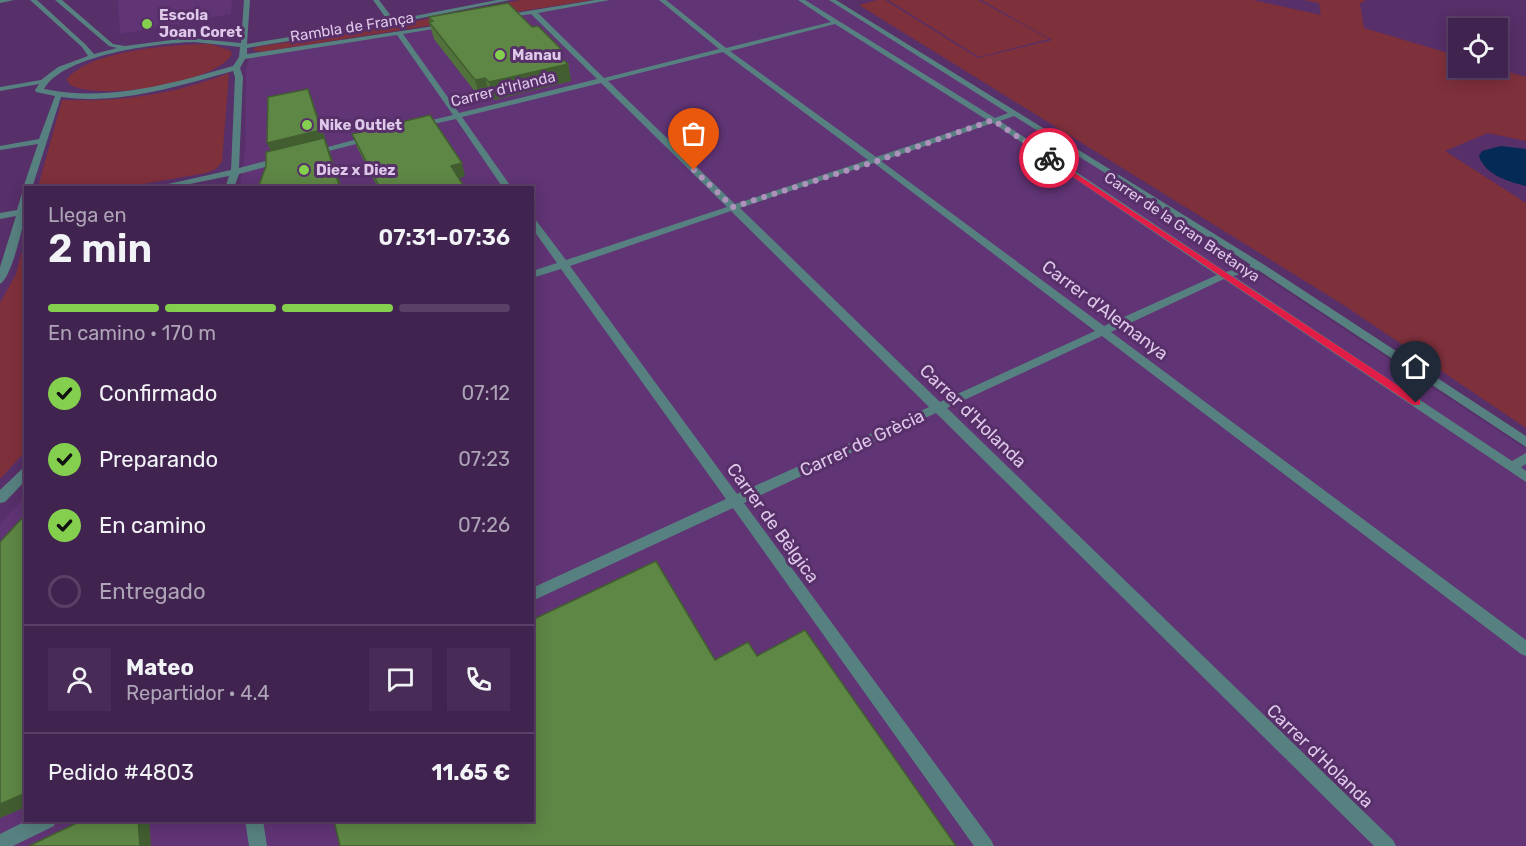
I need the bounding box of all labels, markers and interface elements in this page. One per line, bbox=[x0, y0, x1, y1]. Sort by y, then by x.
place label: Escola Joan Coret bbox=[159, 6, 242, 41]
street label: Rambla de França bbox=[289, 8, 415, 46]
marker: Escola Joan Coret bbox=[140, 17, 154, 31]
map controls bbox=[1448, 18, 1508, 78]
button: locate bbox=[1448, 18, 1508, 78]
place label: Manau bbox=[512, 46, 561, 64]
marker: Manau bbox=[493, 48, 507, 62]
street label: Carrer d'Irlanda bbox=[449, 67, 557, 111]
pin bbox=[668, 108, 719, 170]
place label: Nike Outlet bbox=[319, 116, 402, 134]
icon: bag bbox=[677, 117, 710, 150]
marker: Nike Outlet bbox=[300, 118, 314, 132]
courier bbox=[1019, 128, 1079, 188]
icon: bike bbox=[1033, 142, 1066, 175]
place label: Diez x Diez bbox=[316, 161, 396, 179]
marker: Diez x Diez bbox=[297, 163, 311, 177]
street label: Carrer de la Gran Bretanya bbox=[1101, 168, 1263, 286]
text: Llega en bbox=[48, 203, 127, 227]
text: 07:31–07:36 bbox=[379, 224, 510, 251]
text: 2 min bbox=[48, 226, 152, 272]
street label: Carrer d'Alemanya bbox=[1038, 255, 1172, 365]
text: En camino · 170 m bbox=[48, 321, 216, 345]
pin bbox=[1390, 341, 1441, 403]
icon: home bbox=[1399, 350, 1432, 383]
street label: Carrer d'Holanda bbox=[915, 359, 1031, 473]
icon: check bbox=[48, 377, 81, 410]
text: Confirmado bbox=[99, 380, 217, 407]
text: 07:12 bbox=[462, 381, 510, 405]
street label: Carrer de Grècia bbox=[796, 405, 928, 481]
icon: check bbox=[48, 443, 81, 476]
text: Preparando bbox=[99, 446, 218, 473]
text: 07:23 bbox=[458, 447, 510, 471]
street label: Carrer de Bèlgica bbox=[722, 459, 824, 587]
icon: check bbox=[48, 509, 81, 542]
text: En camino bbox=[99, 512, 206, 539]
text: 07:26 bbox=[458, 513, 510, 537]
text: Entregado bbox=[99, 578, 206, 605]
button: person bbox=[48, 648, 111, 711]
button: chat bbox=[369, 648, 432, 711]
button: phone bbox=[447, 648, 510, 711]
text: Mateo bbox=[126, 654, 194, 681]
text: Repartidor · 4.4 bbox=[126, 681, 270, 705]
street label: Carrer d'Holanda bbox=[1262, 699, 1378, 813]
text: Pedido #4803 bbox=[48, 759, 194, 786]
text: 11.65 € bbox=[432, 759, 510, 786]

